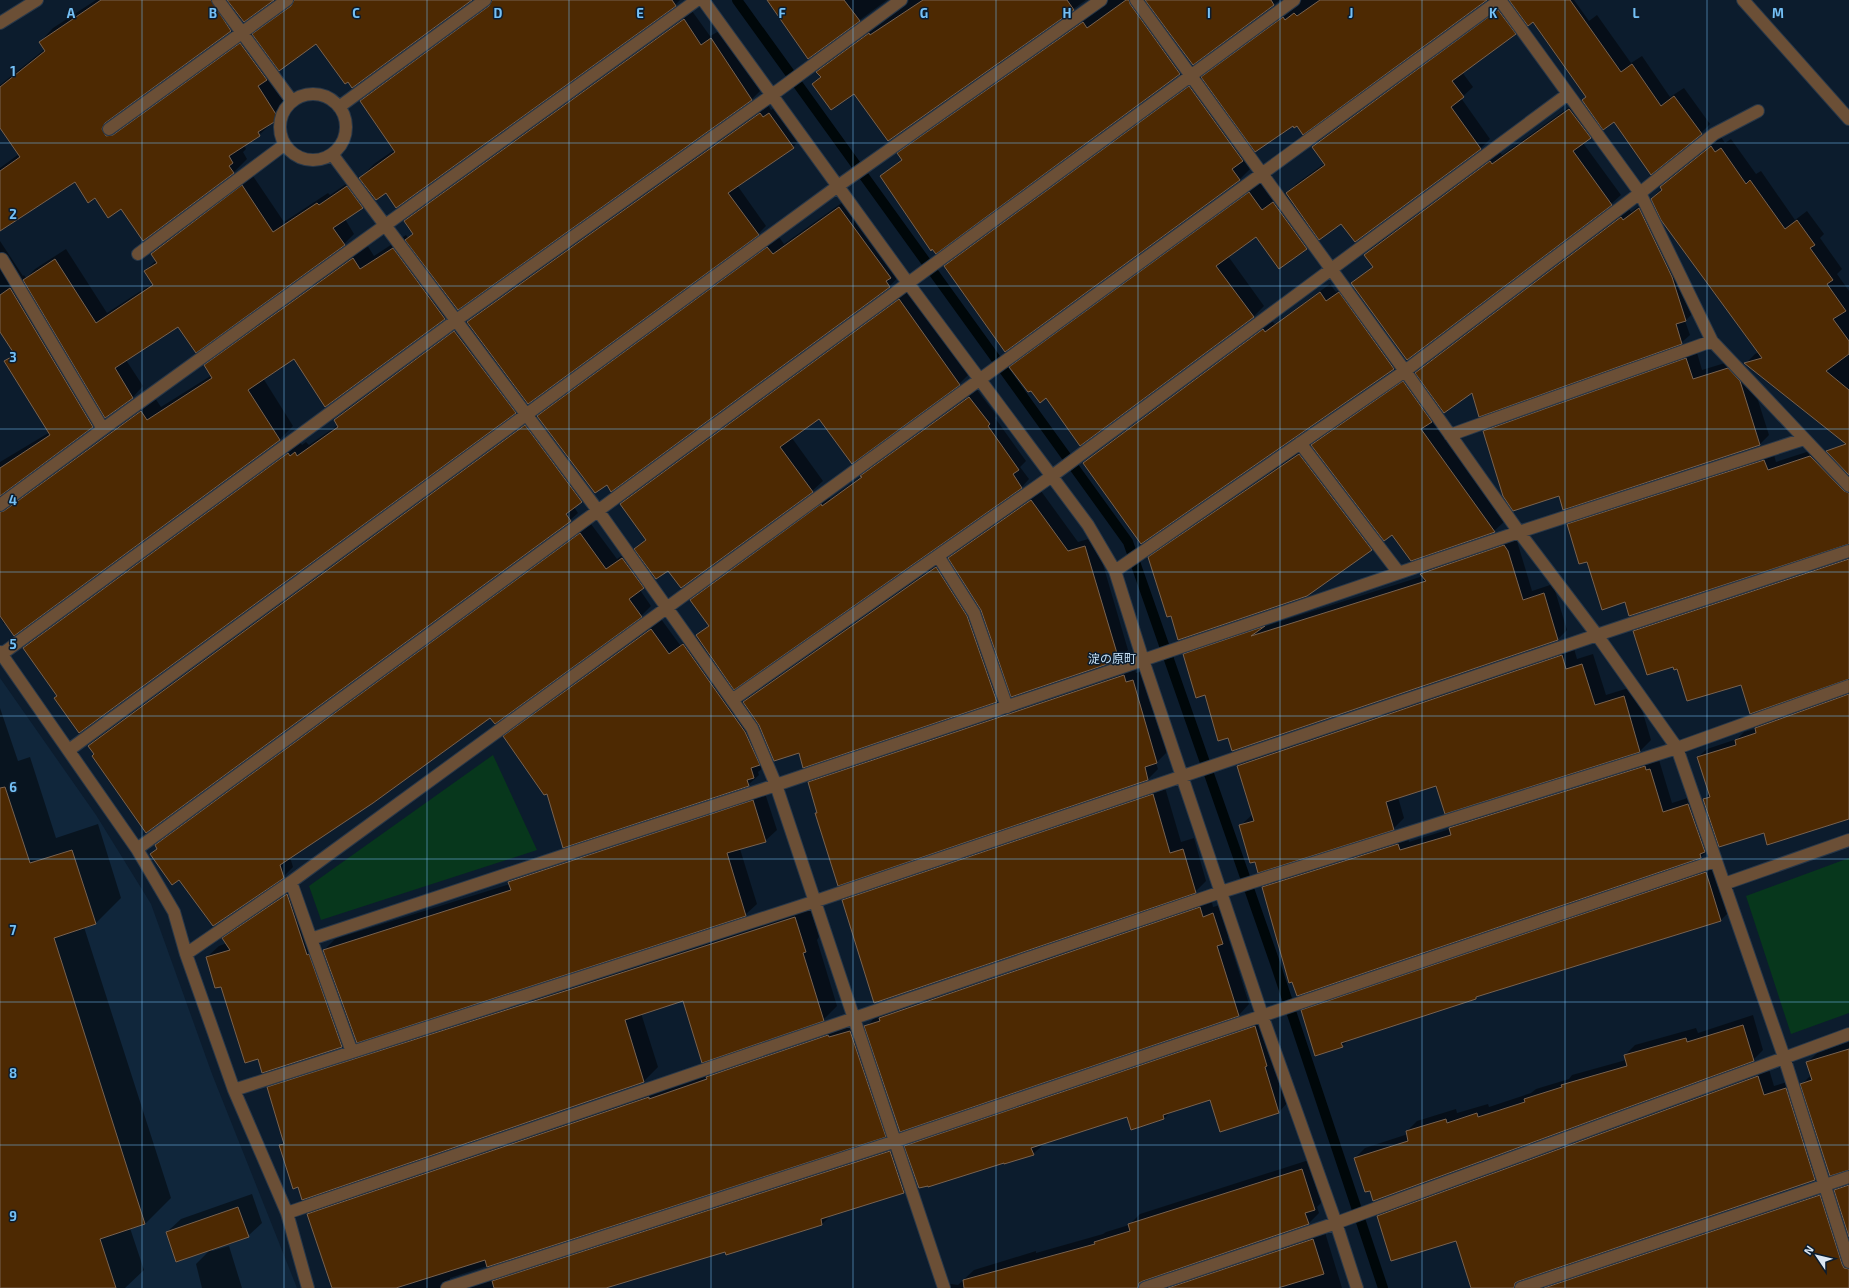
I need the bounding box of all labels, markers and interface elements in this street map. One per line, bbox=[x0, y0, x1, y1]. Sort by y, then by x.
text: A bbox=[67, 5, 76, 21]
text: B bbox=[209, 5, 217, 21]
text: C bbox=[352, 5, 360, 21]
text: D bbox=[494, 5, 503, 21]
text: E bbox=[636, 5, 644, 21]
text: F bbox=[778, 5, 786, 21]
text: G bbox=[920, 5, 928, 21]
text: H bbox=[1063, 5, 1072, 21]
text: I bbox=[1207, 5, 1211, 21]
text: J bbox=[1349, 5, 1353, 21]
text: K bbox=[1489, 5, 1498, 21]
text: L bbox=[1633, 5, 1640, 21]
text: M bbox=[1772, 5, 1784, 21]
text: 1 bbox=[10, 63, 16, 79]
text: 2 bbox=[9, 206, 17, 222]
text: 3 bbox=[9, 349, 17, 365]
text: 4 bbox=[9, 492, 17, 508]
text: 5 bbox=[9, 636, 17, 652]
district label: 淀の原町 bbox=[1088, 651, 1136, 665]
text: 6 bbox=[9, 779, 17, 795]
text: 7 bbox=[10, 922, 17, 938]
text: 8 bbox=[9, 1065, 17, 1081]
text: 9 bbox=[9, 1208, 17, 1224]
north arrow bbox=[1797, 1236, 1837, 1276]
text: N bbox=[1801, 1243, 1816, 1257]

